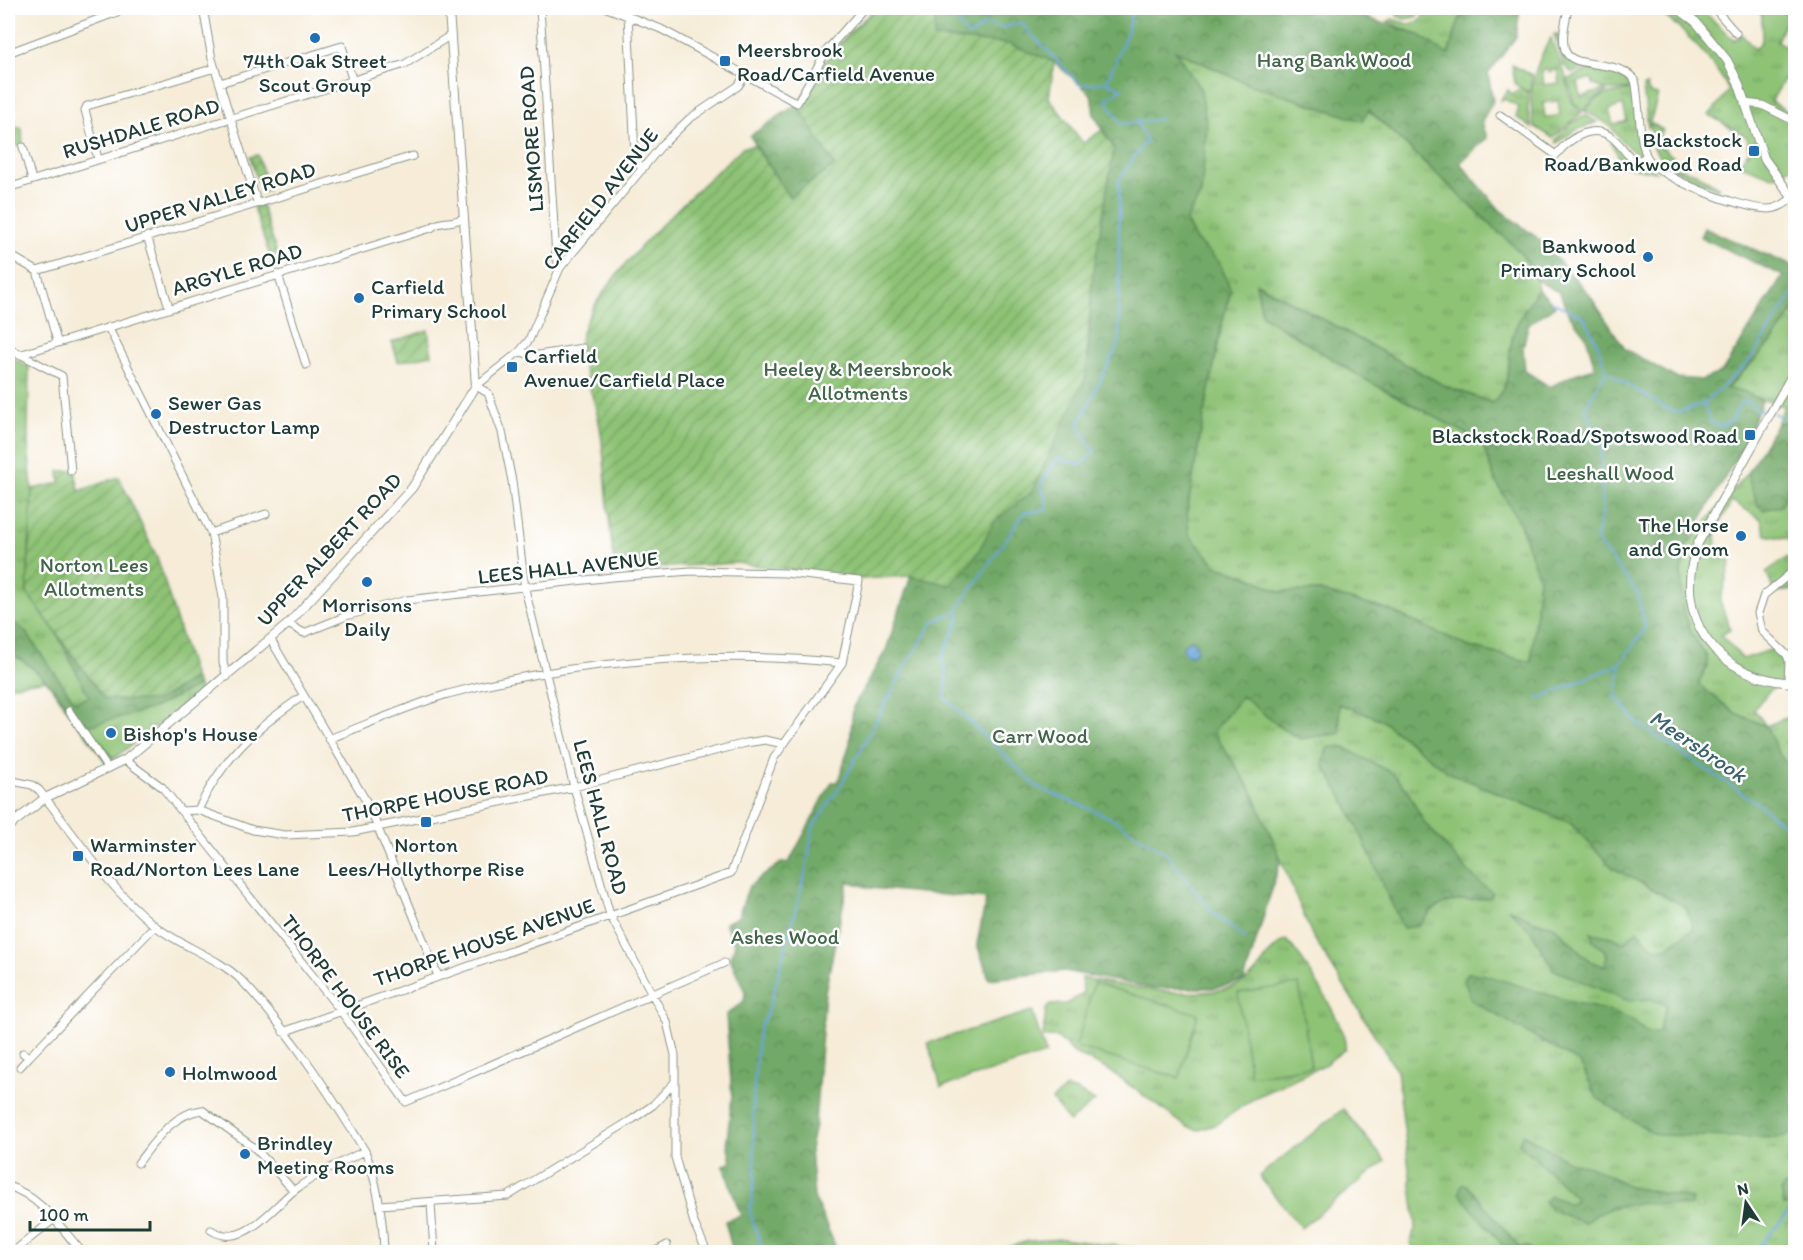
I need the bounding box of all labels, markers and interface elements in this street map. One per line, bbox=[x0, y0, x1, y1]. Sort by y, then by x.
marker: 74th Oak Street Scout Group bbox=[308, 31, 322, 45]
place label: Meersbrook Road/Carfield Avenue bbox=[737, 37, 935, 86]
park label: Hang Bank Wood bbox=[1257, 47, 1411, 72]
place label: 74th Oak Street Scout Group bbox=[243, 48, 387, 97]
marker: Meersbrook Road/Carfield Avenue bbox=[718, 54, 732, 68]
street label: LISMORE ROAD bbox=[513, 65, 549, 213]
street label: RUSHDALE ROAD bbox=[60, 92, 223, 164]
street label: CARFIELD AVENUE bbox=[537, 123, 663, 275]
place label: Blackstock Road/Bankwood Road bbox=[1544, 127, 1742, 176]
marker: Blackstock Road/Bankwood Road bbox=[1747, 144, 1761, 158]
street label: UPPER VALLEY ROAD bbox=[122, 156, 318, 238]
place label: Bankwood Primary School bbox=[1500, 233, 1636, 282]
street label: ARGYLE ROAD bbox=[169, 237, 305, 301]
marker: Bankwood Primary School bbox=[1641, 250, 1655, 264]
place label: Carfield Primary School bbox=[371, 274, 507, 323]
marker: Carfield Primary School bbox=[352, 291, 366, 305]
place label: Carfield Avenue/Carfield Place bbox=[524, 343, 725, 392]
park label: Heeley & Meersbrook Allotments bbox=[763, 356, 953, 405]
marker: Carfield Avenue/Carfield Place bbox=[505, 360, 519, 374]
place label: Sewer Gas Destructor Lamp bbox=[168, 390, 320, 439]
marker: Sewer Gas Destructor Lamp bbox=[149, 407, 163, 421]
place label: Blackstock Road/Spotswood Road bbox=[1432, 423, 1739, 448]
marker: Blackstock Road/Spotswood Road bbox=[1743, 428, 1757, 442]
park label: Leeshall Wood bbox=[1546, 460, 1674, 485]
street label: UPPER ALBERT ROAD bbox=[251, 467, 407, 631]
place label: The Horse and Groom bbox=[1628, 512, 1729, 561]
marker: The Horse and Groom bbox=[1734, 529, 1748, 543]
street label: LEES HALL AVENUE bbox=[476, 545, 660, 589]
park label: Norton Lees Allotments bbox=[40, 552, 148, 601]
marker: Morrisons Daily bbox=[360, 575, 374, 589]
place label: Morrisons Daily bbox=[322, 592, 412, 641]
water label: Meersbrook bbox=[1645, 704, 1753, 789]
place label: Bishop's House bbox=[123, 721, 258, 746]
park label: Carr Wood bbox=[992, 723, 1089, 748]
marker: Bishop's House bbox=[104, 726, 118, 740]
street label: LEES HALL ROAD bbox=[568, 737, 634, 898]
street label: THORPE HOUSE ROAD bbox=[340, 763, 550, 827]
marker: Norton Lees/Hollythorpe Rise bbox=[419, 815, 433, 829]
place label: Warminster Road/Norton Lees Lane bbox=[90, 832, 300, 881]
place label: Norton Lees/Hollythorpe Rise bbox=[328, 832, 524, 881]
marker: Warminster Road/Norton Lees Lane bbox=[71, 849, 85, 863]
street label: THORPE HOUSE AVENUE bbox=[370, 892, 598, 992]
street label: THORPE HOUSE RISE bbox=[276, 909, 416, 1083]
park label: Ashes Wood bbox=[731, 924, 840, 949]
place label: Holmwood bbox=[182, 1060, 278, 1085]
marker: Holmwood bbox=[163, 1065, 177, 1079]
place label: Brindley Meeting Rooms bbox=[257, 1130, 394, 1179]
marker: Brindley Meeting Rooms bbox=[238, 1147, 252, 1161]
north arrow bbox=[1716, 1173, 1776, 1233]
text: N bbox=[1735, 1178, 1750, 1199]
scale bar bbox=[30, 1194, 150, 1232]
text: 100 m bbox=[39, 1204, 89, 1226]

